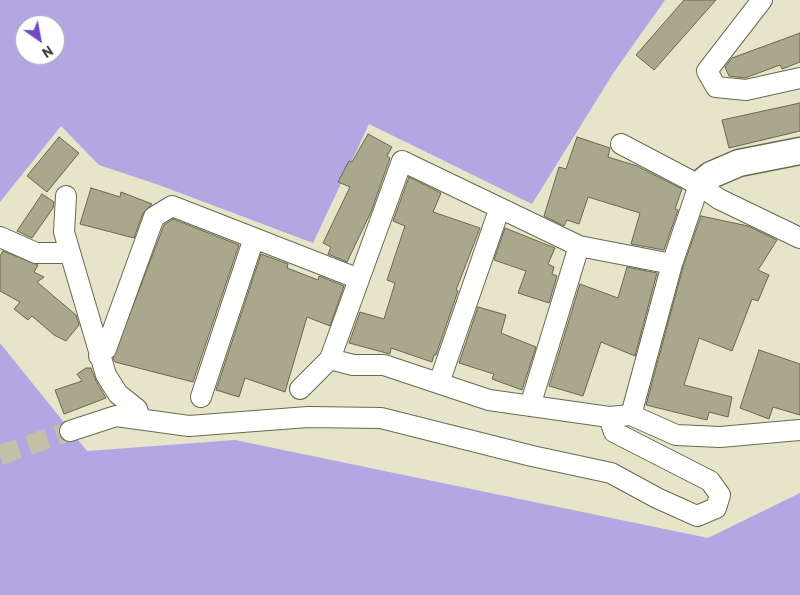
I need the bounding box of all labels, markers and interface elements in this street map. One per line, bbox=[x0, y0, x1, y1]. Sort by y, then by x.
north arrow bbox=[15, 15, 65, 65]
text: N bbox=[39, 42, 56, 62]

